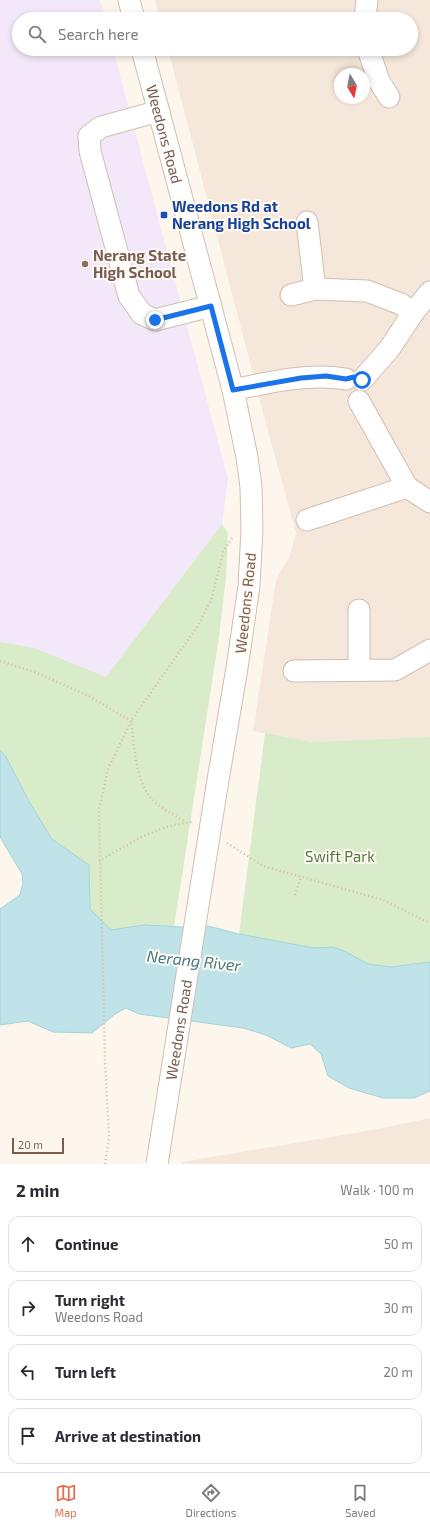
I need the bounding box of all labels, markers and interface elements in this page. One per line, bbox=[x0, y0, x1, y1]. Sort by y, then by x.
search box bbox=[12, 12, 418, 56]
icon: search bbox=[26, 23, 48, 45]
text: Search here bbox=[58, 25, 139, 43]
north arrow bbox=[334, 68, 370, 104]
street label: Weedons Road bbox=[143, 83, 186, 185]
place label: Weedons Rd at Nerang High School bbox=[172, 197, 311, 232]
marker: Weedons Rd at Nerang High School bbox=[159, 210, 169, 220]
place label: Nerang State High School bbox=[93, 246, 186, 281]
marker: Nerang State High School bbox=[80, 259, 90, 269]
route end bbox=[146, 311, 164, 329]
route start bbox=[353, 371, 371, 389]
street label: Weedons Road bbox=[231, 552, 259, 654]
park label: Swift Park bbox=[305, 847, 375, 865]
water label: Nerang River bbox=[146, 946, 243, 974]
street label: Weedons Road bbox=[161, 978, 195, 1081]
scale bar bbox=[12, 1136, 64, 1155]
text: 20 m bbox=[18, 1138, 43, 1151]
text: 2 min bbox=[16, 1180, 59, 1200]
text: Walk · 100 m bbox=[340, 1182, 414, 1198]
icon: ahead bbox=[17, 1233, 39, 1255]
text: Continue bbox=[55, 1235, 118, 1253]
text: 50 m bbox=[384, 1236, 413, 1252]
text: Turn right bbox=[55, 1291, 125, 1309]
icon: right bbox=[17, 1297, 39, 1319]
text: 30 m bbox=[384, 1300, 413, 1316]
text: Weedons Road bbox=[55, 1309, 143, 1325]
icon: left bbox=[17, 1361, 39, 1383]
text: Turn left bbox=[55, 1363, 116, 1381]
text: 20 m bbox=[384, 1364, 413, 1380]
icon: arrive bbox=[17, 1425, 39, 1447]
text: Arrive at destination bbox=[55, 1427, 201, 1445]
tab: Map bbox=[55, 1482, 77, 1519]
tab: Directions bbox=[186, 1482, 236, 1519]
tab: Saved bbox=[345, 1482, 376, 1519]

